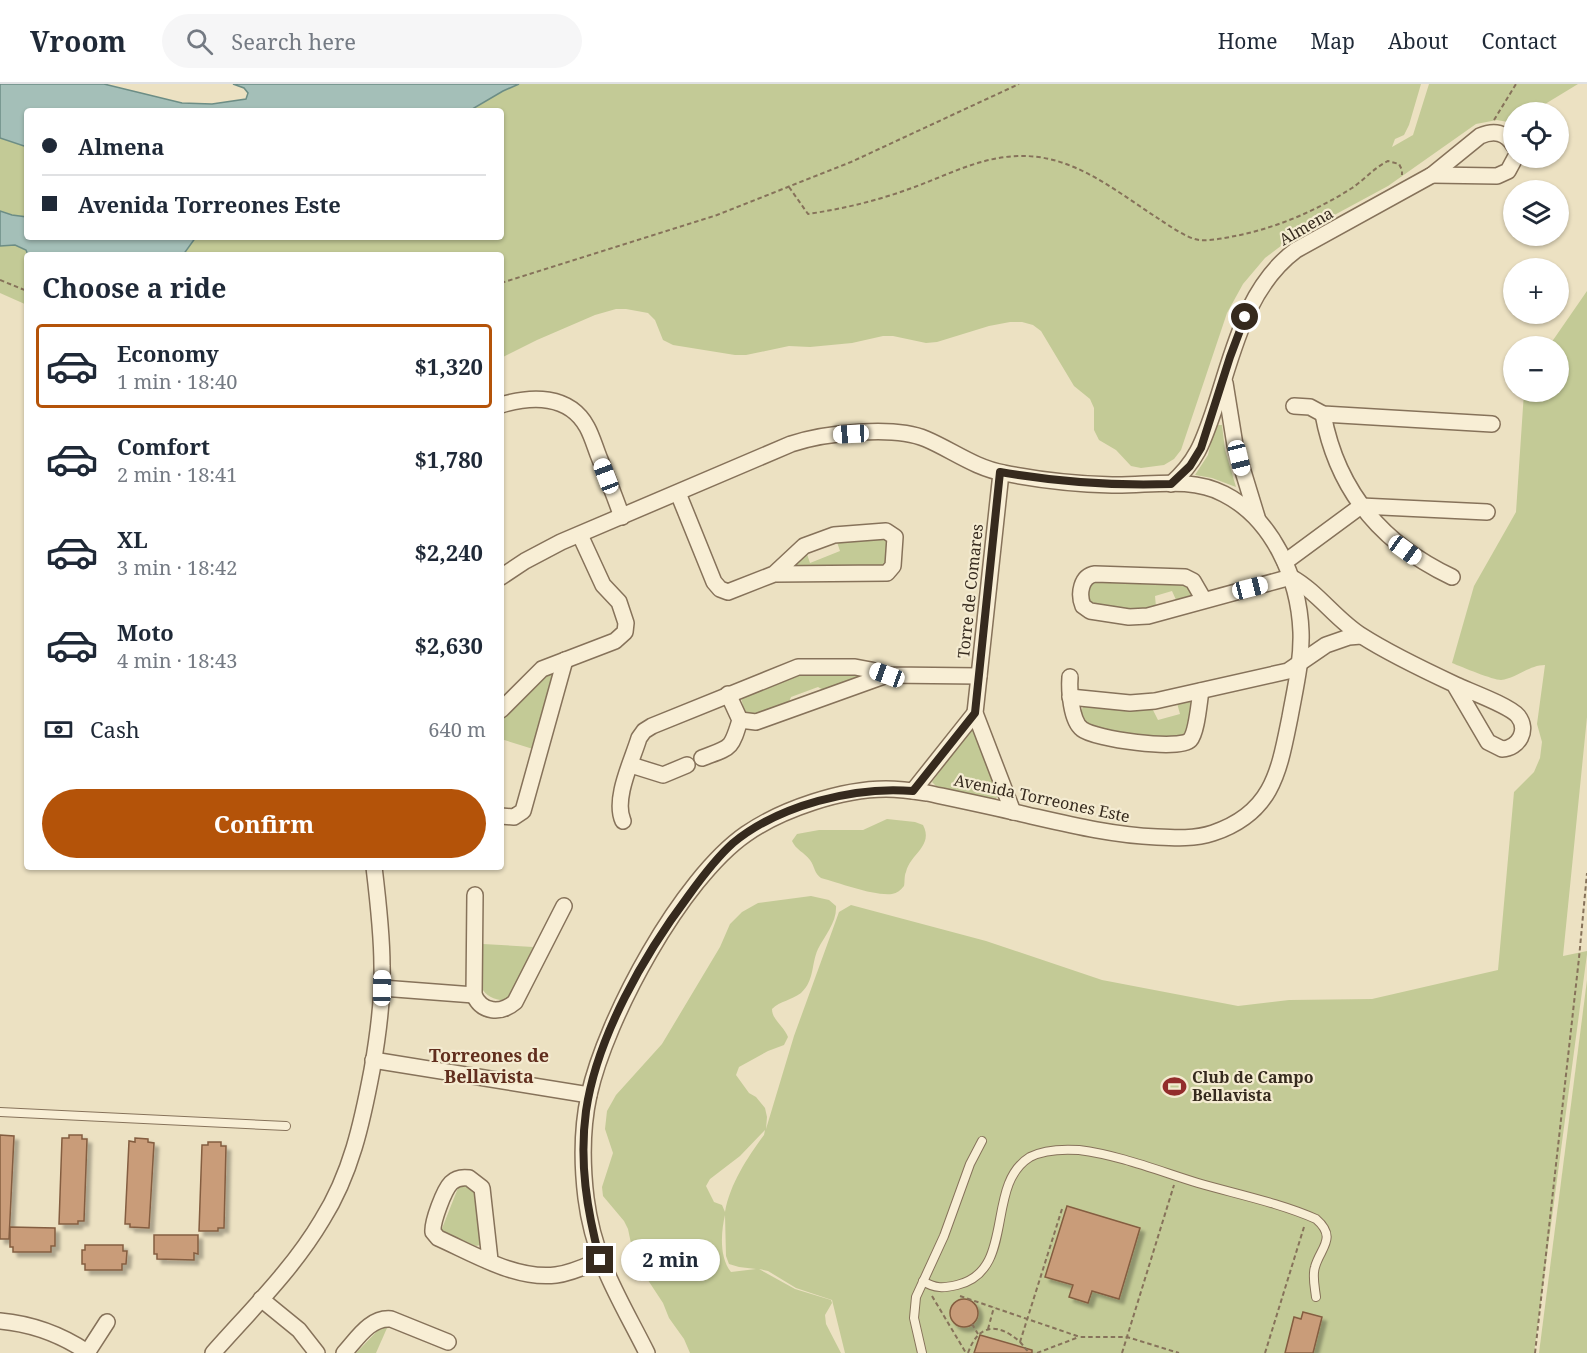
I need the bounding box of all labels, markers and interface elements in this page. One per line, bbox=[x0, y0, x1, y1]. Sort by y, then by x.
search box bbox=[162, 14, 582, 68]
text: Vroom bbox=[30, 22, 126, 60]
icon: search bbox=[183, 25, 216, 58]
text: Search here bbox=[231, 26, 356, 56]
text: Home bbox=[1218, 27, 1278, 55]
text: Map bbox=[1311, 27, 1355, 55]
text: About bbox=[1388, 27, 1449, 55]
text: Contact bbox=[1482, 27, 1557, 55]
map controls bbox=[1503, 102, 1569, 402]
button: locate bbox=[1503, 102, 1569, 168]
text: Almena bbox=[78, 131, 164, 161]
button: layers bbox=[1503, 180, 1569, 246]
text: Avenida Torreones Este bbox=[78, 189, 341, 219]
street label: Almena bbox=[1275, 202, 1337, 250]
button: + bbox=[1503, 258, 1569, 324]
text: Choose a ride bbox=[42, 269, 227, 306]
route start bbox=[1231, 303, 1258, 330]
button: − bbox=[1503, 336, 1569, 402]
text: Economy bbox=[117, 338, 219, 368]
icon: car bbox=[45, 339, 99, 393]
text: $1,320 bbox=[414, 351, 483, 381]
text: 1 min · 18:40 bbox=[117, 368, 237, 395]
car bbox=[833, 424, 869, 444]
text: Comfort bbox=[117, 431, 210, 461]
icon: car bbox=[45, 432, 99, 486]
car bbox=[1226, 438, 1252, 478]
text: $1,780 bbox=[414, 444, 483, 474]
car bbox=[591, 456, 621, 496]
text: 2 min · 18:41 bbox=[117, 461, 237, 488]
street label: Torre de Comares bbox=[952, 523, 988, 659]
text: XL bbox=[117, 524, 148, 554]
icon: car bbox=[45, 525, 99, 579]
car bbox=[1385, 532, 1425, 568]
text: $2,240 bbox=[414, 537, 483, 567]
text: 3 min · 18:42 bbox=[117, 554, 237, 581]
car bbox=[1230, 575, 1270, 601]
text: Moto bbox=[117, 617, 174, 647]
icon: car bbox=[45, 618, 99, 672]
text: $2,630 bbox=[414, 630, 483, 660]
text: 4 min · 18:43 bbox=[117, 647, 237, 674]
car bbox=[867, 660, 907, 690]
icon: cash bbox=[42, 713, 75, 746]
text: Cash bbox=[90, 714, 140, 744]
text: 640 m bbox=[428, 716, 486, 743]
street label: Avenida Torreones Este bbox=[952, 769, 1132, 827]
button: Confirm bbox=[42, 789, 486, 858]
car bbox=[373, 970, 391, 1006]
district label: Torreones de Bellavista bbox=[429, 1043, 549, 1088]
place label: Club de Campo Bellavista bbox=[1192, 1066, 1314, 1106]
sports icon: Club de Campo Bellavista bbox=[1161, 1073, 1187, 1099]
callout: 2 min bbox=[621, 1239, 720, 1281]
route end bbox=[586, 1246, 613, 1273]
text: 2 min bbox=[642, 1246, 699, 1273]

